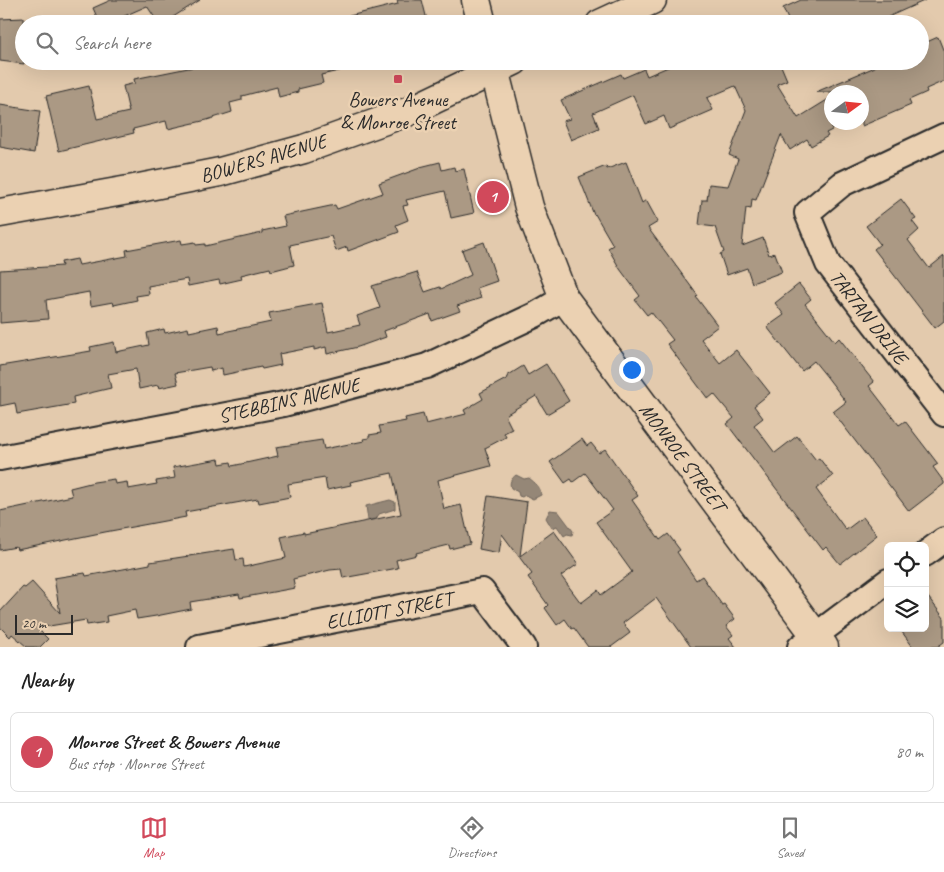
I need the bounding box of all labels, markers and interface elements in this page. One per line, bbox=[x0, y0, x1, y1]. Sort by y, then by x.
search box bbox=[15, 15, 929, 70]
icon: search bbox=[33, 29, 61, 57]
text: Search here bbox=[73, 31, 150, 55]
marker: Bowers Avenue & Monroe Street bbox=[392, 73, 404, 85]
north arrow bbox=[824, 85, 869, 130]
place label: Bowers Avenue & Monroe Street bbox=[340, 87, 458, 135]
street label: BOWERS AVENUE bbox=[197, 128, 332, 188]
pin: 1 bbox=[477, 178, 509, 216]
street label: TARTAN DRIVE bbox=[824, 265, 915, 371]
your location bbox=[619, 357, 645, 383]
street label: STEBBINS AVENUE bbox=[216, 371, 365, 429]
street label: MONROE STREET bbox=[634, 398, 734, 520]
map controls bbox=[884, 542, 929, 632]
button: locate bbox=[884, 542, 929, 587]
street label: ELLIOTT STREET bbox=[324, 585, 459, 635]
button: layers bbox=[884, 587, 929, 632]
scale bar bbox=[15, 612, 72, 635]
text: 20 m bbox=[22, 615, 46, 632]
text: Nearby bbox=[20, 667, 73, 693]
text: Monroe Street & Bowers Avenue bbox=[68, 730, 279, 754]
text: 1 bbox=[33, 742, 41, 762]
text: 80 m bbox=[896, 742, 923, 762]
text: Bus stop · Monroe Street bbox=[68, 754, 204, 774]
tab: Map bbox=[140, 814, 168, 861]
tab: Directions bbox=[448, 814, 496, 861]
tab: Saved bbox=[776, 814, 804, 861]

